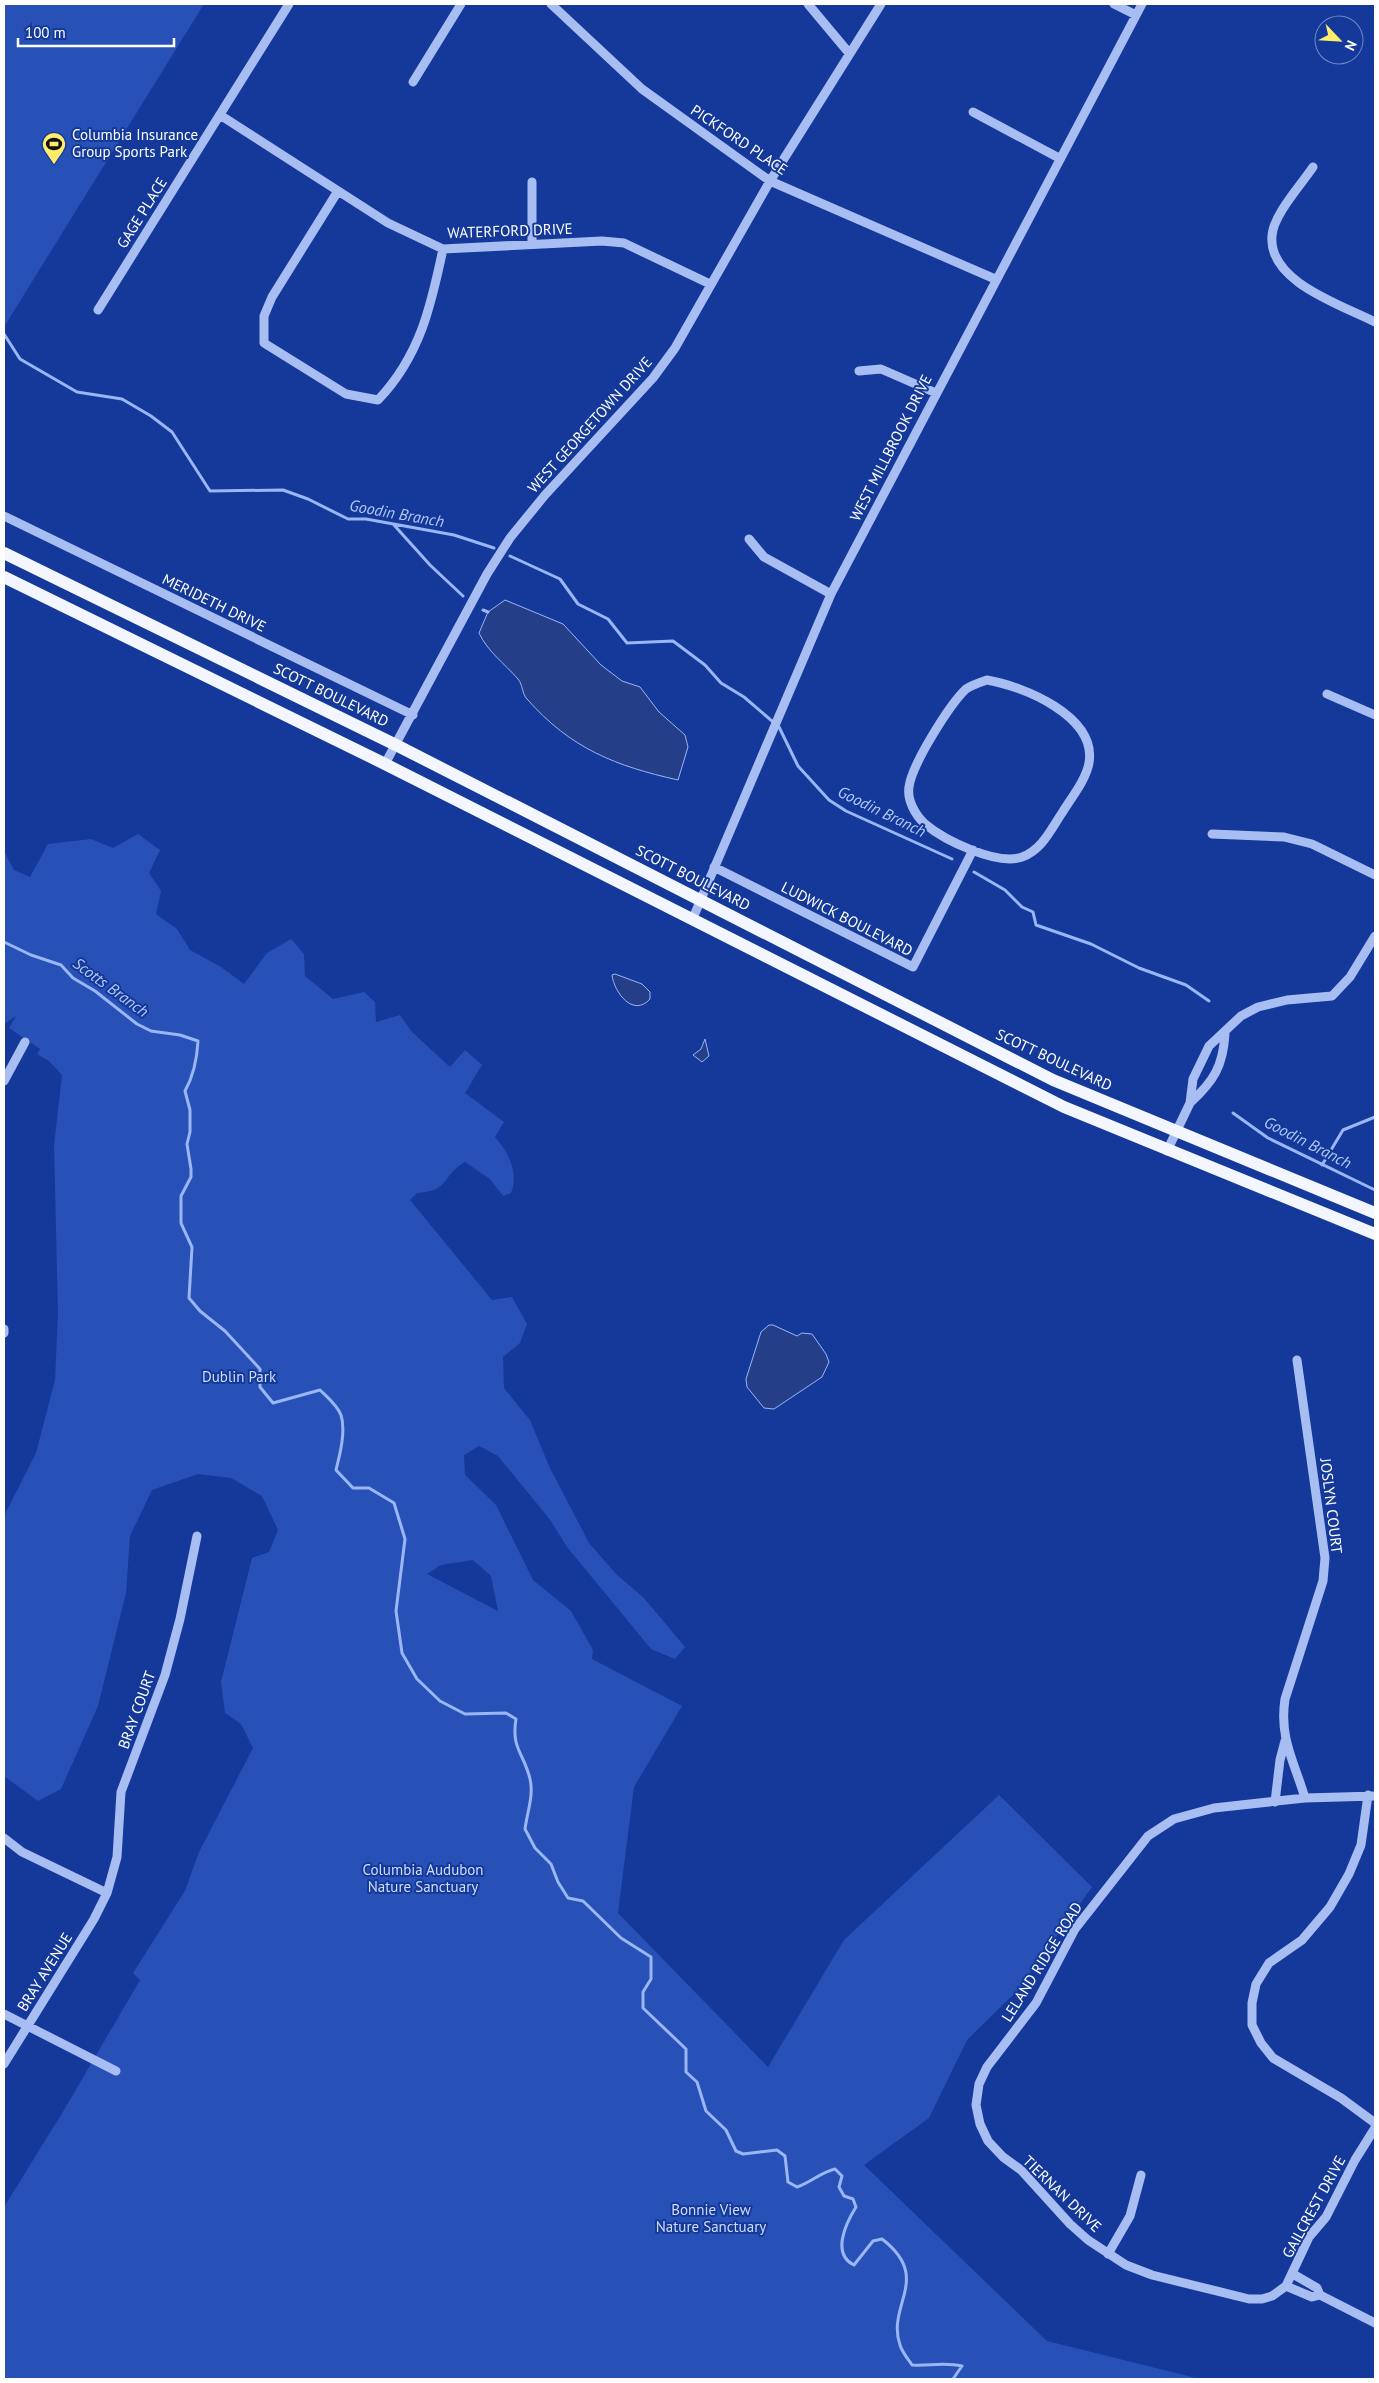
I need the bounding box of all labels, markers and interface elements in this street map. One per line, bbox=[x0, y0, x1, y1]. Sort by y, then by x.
scale bar bbox=[18, 15, 174, 47]
north arrow bbox=[1314, 15, 1364, 65]
text: 100 m bbox=[25, 23, 66, 42]
text: N bbox=[1341, 38, 1361, 53]
street label: PICKFORD PLACE bbox=[687, 100, 791, 179]
place label: Columbia Insurance Group Sports Park bbox=[72, 125, 198, 161]
sports icon: Columbia Insurance Group Sports Park bbox=[41, 131, 67, 165]
street label: GAGE PLACE bbox=[112, 174, 171, 252]
street label: WATERFORD DRIVE bbox=[447, 219, 573, 242]
street label: WEST GEORGETOWN DRIVE bbox=[523, 353, 656, 497]
street label: WEST MILLBROOK DRIVE bbox=[845, 371, 936, 524]
water label: Goodin Branch bbox=[348, 495, 446, 531]
street label: MERIDETH DRIVE bbox=[159, 569, 269, 636]
street label: SCOTT BOULEVARD bbox=[270, 658, 392, 731]
water label: Goodin Branch bbox=[835, 781, 929, 841]
street label: SCOTT BOULEVARD bbox=[633, 840, 754, 915]
street label: LUDWICK BOULEVARD bbox=[778, 877, 916, 960]
water label: Scotts Branch bbox=[69, 953, 153, 1021]
street label: SCOTT BOULEVARD bbox=[993, 1024, 1115, 1095]
water label: Goodin Branch bbox=[1261, 1111, 1355, 1173]
park label: Dublin Park bbox=[202, 1367, 277, 1386]
street label: JOSLYN COURT bbox=[1316, 1456, 1347, 1555]
street label: BRAY COURT bbox=[114, 1668, 160, 1751]
park label: Columbia Audubon Nature Sanctuary bbox=[362, 1860, 484, 1896]
street label: LELAND RIDGE ROAD bbox=[997, 1898, 1086, 2025]
street label: BRAY AVENUE bbox=[13, 1929, 76, 2015]
street label: TIERNAN DRIVE bbox=[1019, 2151, 1106, 2236]
street label: GAILCREST DRIVE bbox=[1278, 2152, 1350, 2261]
park label: Bonnie View Nature Sanctuary bbox=[656, 2200, 766, 2236]

